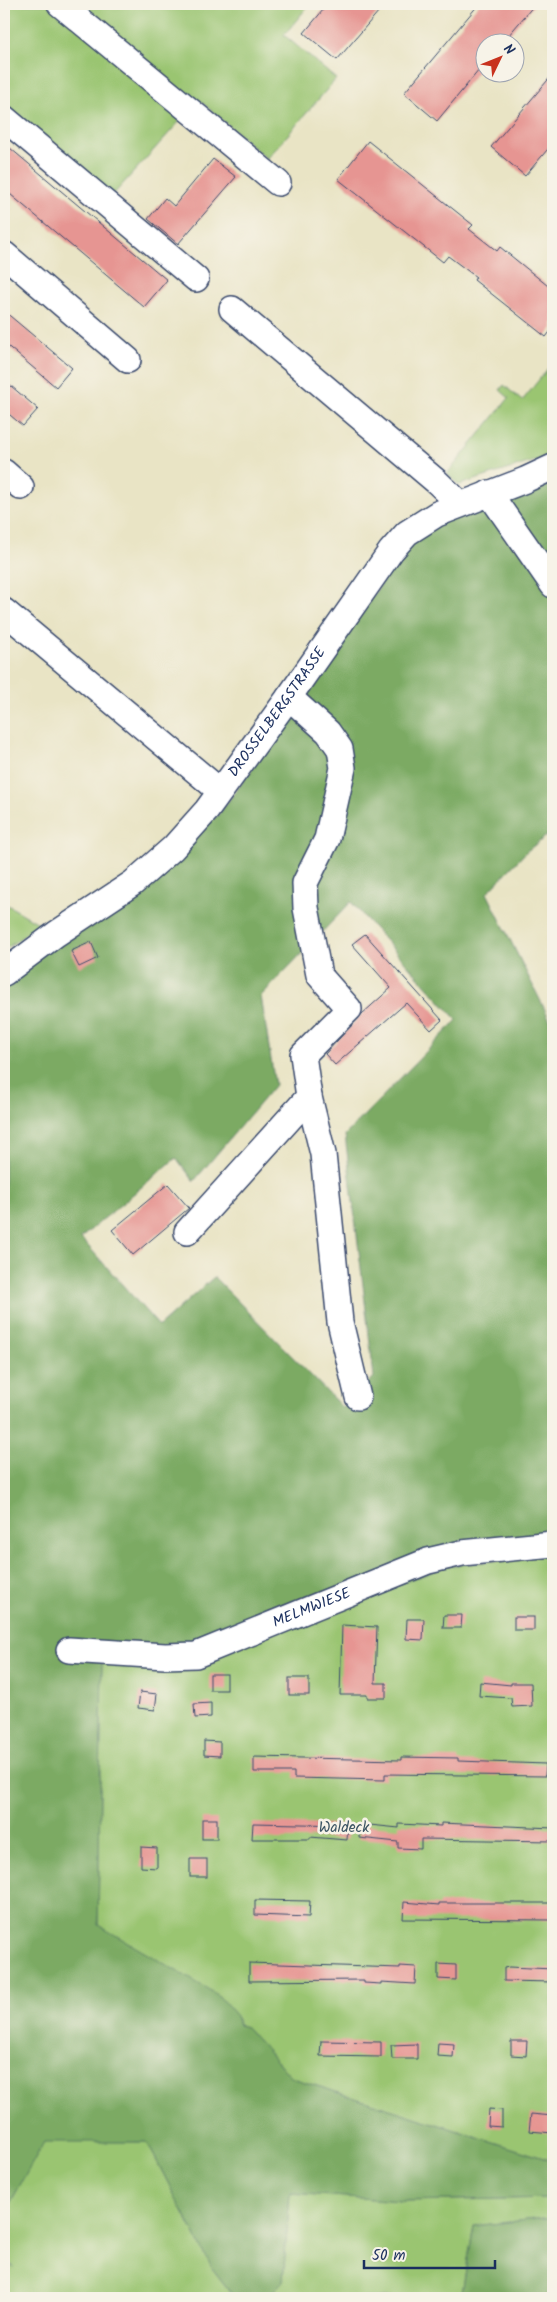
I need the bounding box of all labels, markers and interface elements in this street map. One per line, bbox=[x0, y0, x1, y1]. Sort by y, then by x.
north arrow bbox=[474, 32, 524, 82]
text: N bbox=[498, 39, 520, 61]
street label: DROSSELBERGSTRASSE bbox=[222, 641, 333, 782]
street label: MELMWIESE bbox=[269, 1581, 356, 1635]
park label: Waldeck bbox=[319, 1816, 370, 1840]
scale bar bbox=[364, 2237, 496, 2269]
text: 50 m bbox=[372, 2244, 406, 2268]

